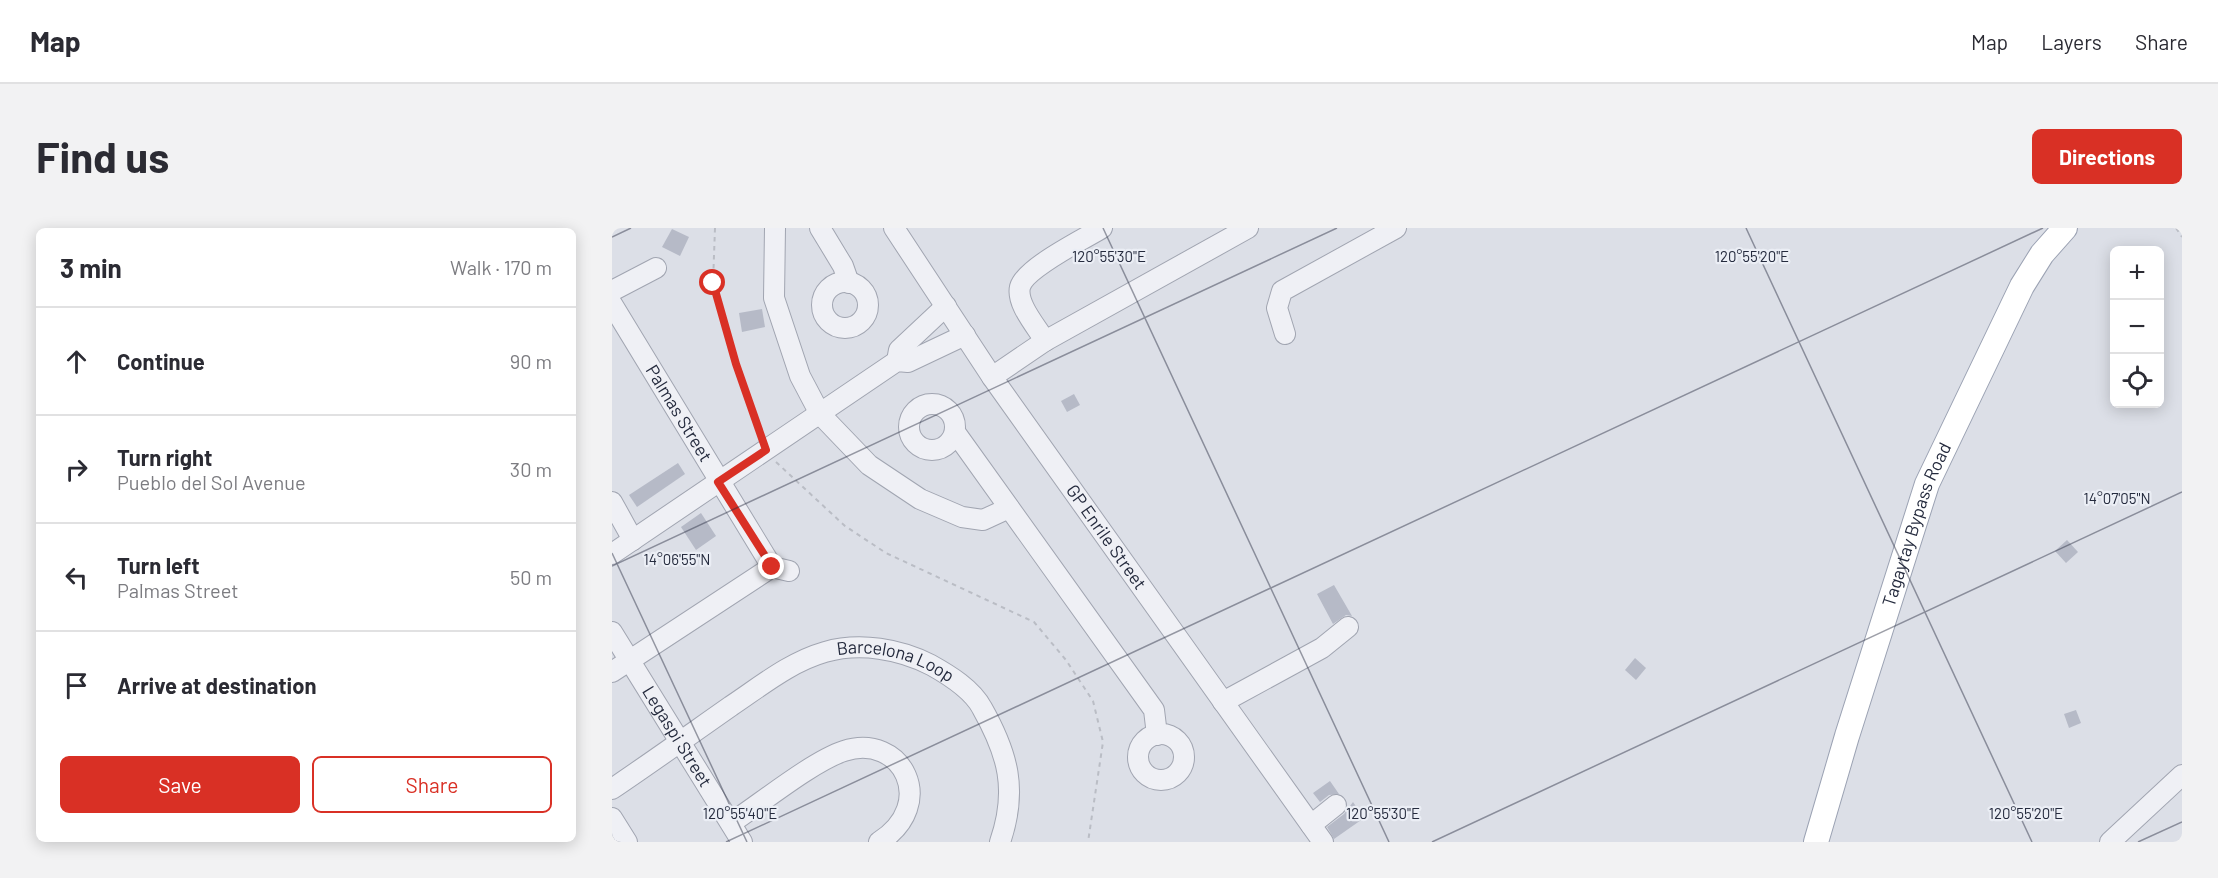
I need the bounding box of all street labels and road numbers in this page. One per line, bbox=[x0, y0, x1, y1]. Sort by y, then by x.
street label: Palmas Street bbox=[642, 360, 717, 465]
street label: Tagaytay Bypass Road bbox=[1877, 439, 1955, 609]
street label: GP Enrile Street bbox=[1062, 480, 1152, 593]
street label: Barcelona Loop bbox=[835, 635, 959, 686]
street label: Legaspi Street bbox=[638, 682, 717, 791]

